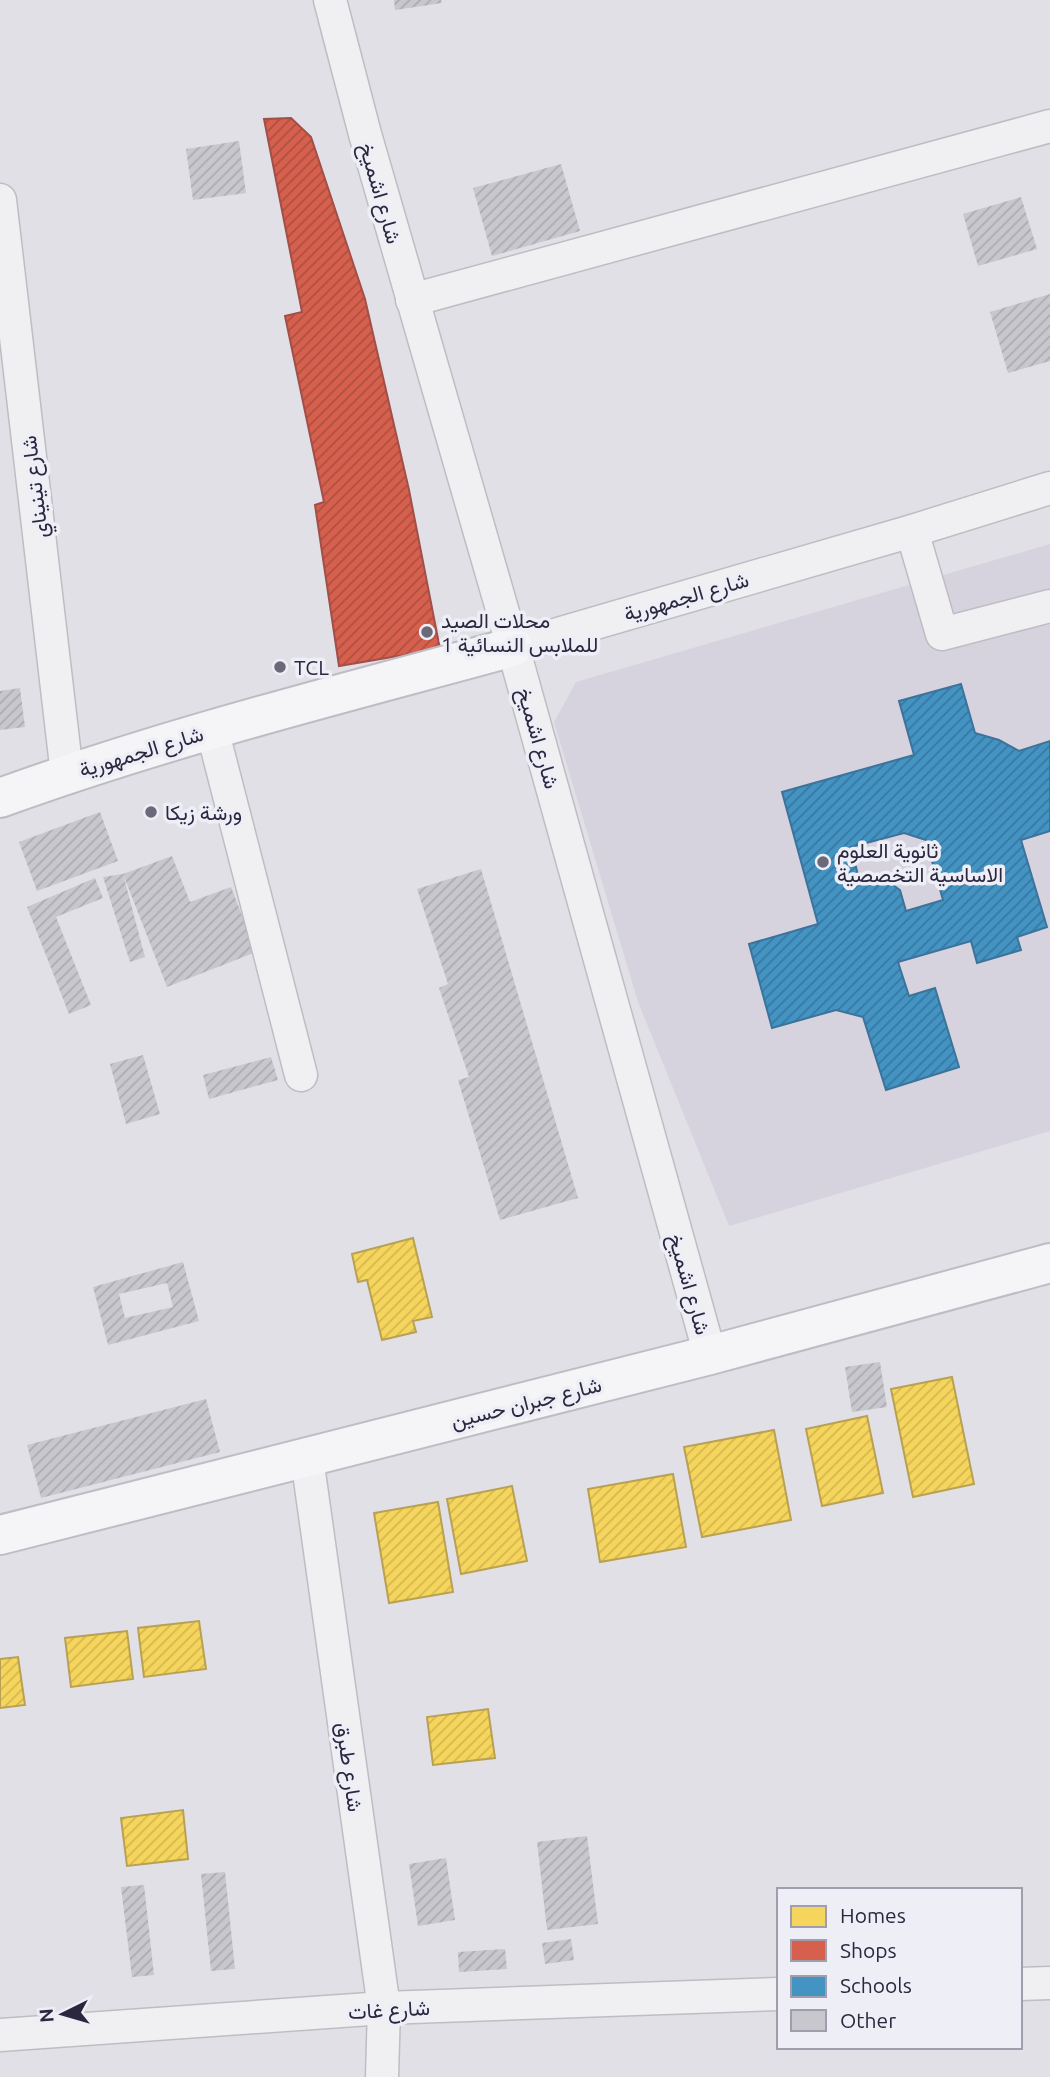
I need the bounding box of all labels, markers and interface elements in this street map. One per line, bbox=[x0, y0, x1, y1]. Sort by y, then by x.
street label: شارع اشميخ bbox=[352, 140, 407, 247]
street label: شارع تينيناي bbox=[16, 434, 58, 540]
street label: شارع الجمهورية bbox=[621, 567, 752, 628]
place label: محلات الصيد للملابس النسائية 1 bbox=[441, 608, 598, 657]
marker: محلات الصيد للملابس النسائية 1 bbox=[419, 624, 435, 640]
place label: TCL bbox=[294, 655, 329, 679]
marker: TCL bbox=[272, 659, 288, 675]
street label: شارع اشميخ bbox=[510, 685, 565, 792]
street label: شارع الجمهورية bbox=[76, 721, 207, 784]
place label: ورشة زيكا bbox=[165, 800, 242, 826]
marker: ورشة زيكا bbox=[143, 804, 159, 820]
place label: ثانوية العلوم الاساسية التخصصية bbox=[837, 838, 1003, 887]
marker: ثانوية العلوم الاساسية التخصصية bbox=[815, 854, 831, 870]
street label: شارع اشميخ bbox=[661, 1231, 716, 1338]
street label: شارع جبران حسين bbox=[448, 1372, 604, 1435]
street label: شارع طبرق bbox=[329, 1721, 368, 1814]
legend bbox=[777, 1888, 1022, 2049]
text: Homes bbox=[840, 1903, 906, 1927]
text: Shops bbox=[840, 1938, 897, 1962]
text: Schools bbox=[840, 1973, 912, 1997]
north arrow bbox=[28, 1979, 98, 2049]
street label: شارع غات bbox=[347, 1995, 431, 2026]
text: N bbox=[34, 2007, 58, 2024]
text: Other bbox=[840, 2008, 896, 2032]

